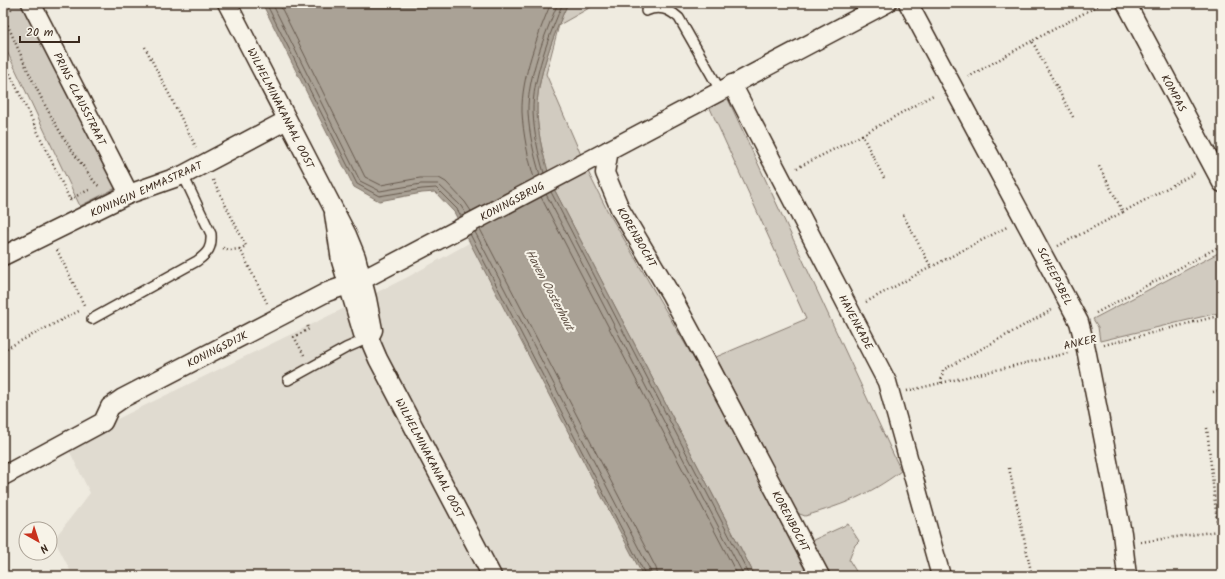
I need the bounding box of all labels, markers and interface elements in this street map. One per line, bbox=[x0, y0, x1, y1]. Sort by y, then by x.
scale bar bbox=[20, 18, 79, 44]
text: 20 m bbox=[26, 23, 54, 42]
street label: WILHELMINAKANAAL OOST bbox=[242, 45, 319, 173]
street label: PRINS CLAUSSTRAAT bbox=[48, 50, 111, 150]
street label: KOMPAS bbox=[1156, 71, 1191, 116]
street label: KONINGIN EMMASTRAAT bbox=[87, 157, 207, 223]
street label: KONINGSBRUG bbox=[477, 177, 548, 226]
street label: KORENBOCHT bbox=[612, 204, 661, 272]
street label: SCHEEPSBEL bbox=[1032, 244, 1077, 309]
water label: Haven Oosterhout bbox=[520, 246, 580, 336]
street label: HAVENKADE bbox=[833, 292, 878, 354]
street label: KONINGSDIJK bbox=[184, 327, 252, 373]
street label: ANKER bbox=[1062, 330, 1099, 356]
street label: WILHELMINAKANAAL OOST bbox=[390, 395, 469, 523]
street label: KORENBOCHT bbox=[766, 488, 814, 556]
north arrow bbox=[18, 521, 58, 561]
text: N bbox=[35, 539, 52, 557]

